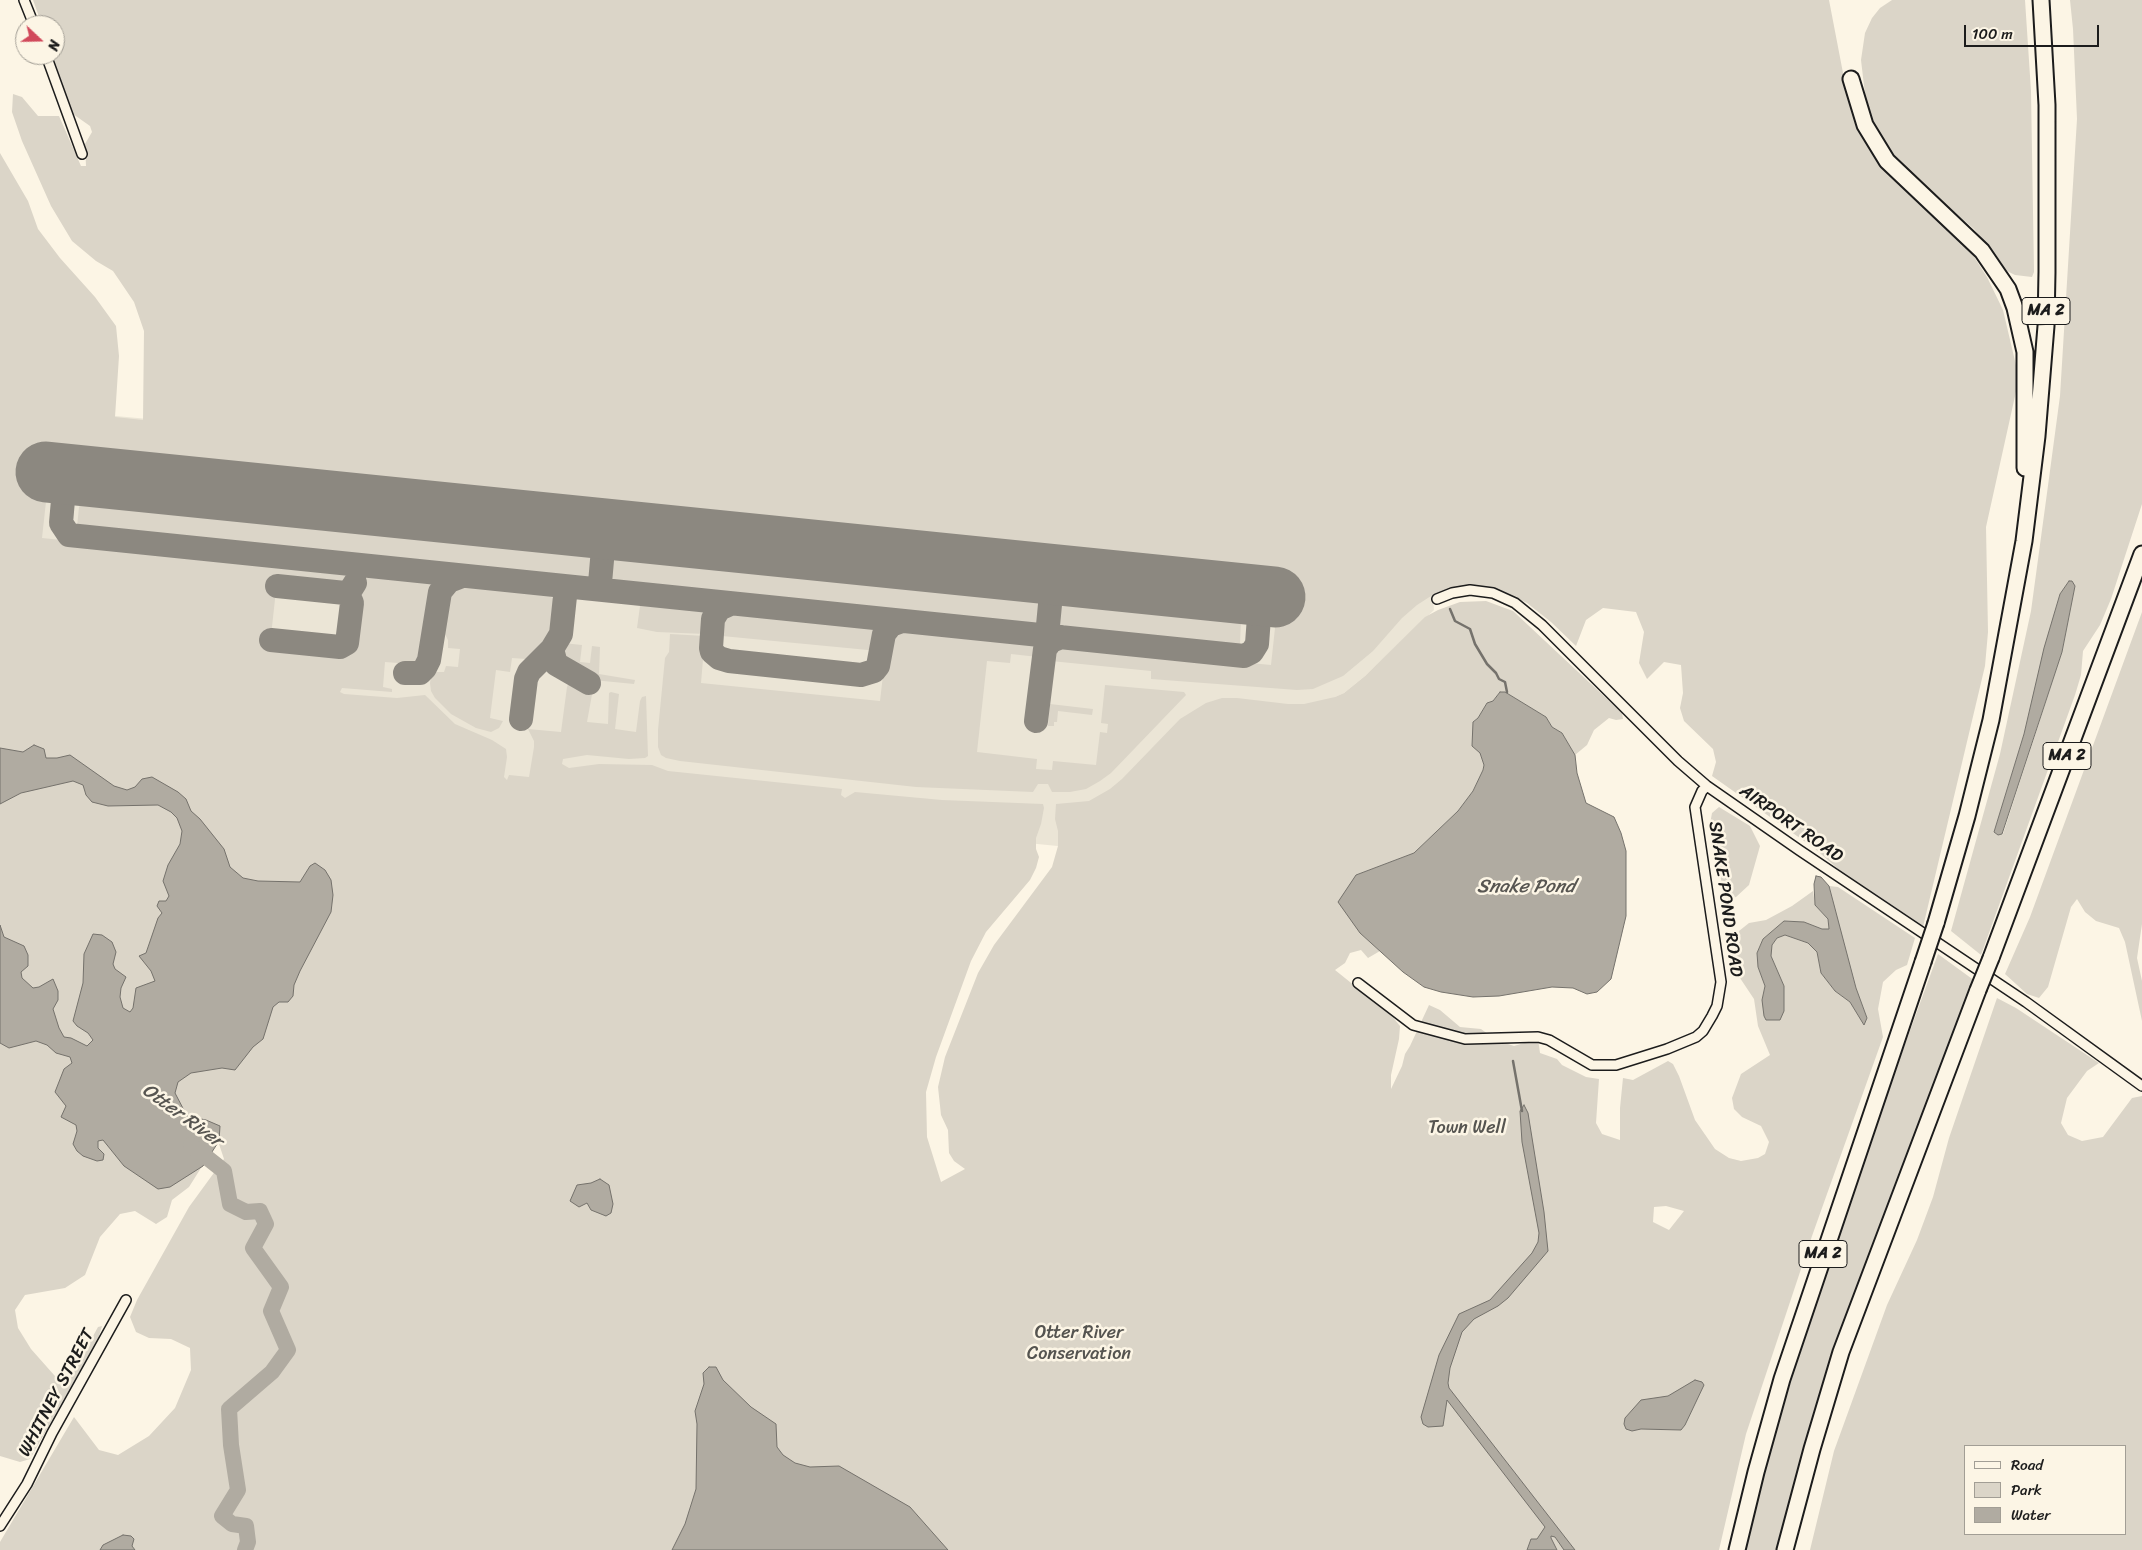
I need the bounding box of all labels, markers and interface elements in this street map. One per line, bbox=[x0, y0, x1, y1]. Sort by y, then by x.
north arrow bbox=[15, 15, 65, 65]
scale bar bbox=[1967, 15, 2102, 47]
text: 100 m bbox=[1972, 21, 2013, 47]
text: N bbox=[40, 36, 67, 54]
road number: MA 2 bbox=[2022, 298, 2070, 324]
road number: MA 2 bbox=[2043, 742, 2091, 769]
street label: AIRPORT ROAD bbox=[1735, 780, 1847, 868]
street label: SNAKE POND ROAD bbox=[1703, 820, 1747, 978]
water label: Snake Pond bbox=[1477, 876, 1575, 898]
water label: Otter River bbox=[137, 1079, 227, 1153]
park label: Town Well bbox=[1428, 1117, 1506, 1139]
road number: MA 2 bbox=[1799, 1240, 1847, 1268]
park label: Otter River Conservation bbox=[1027, 1322, 1131, 1365]
street label: WHITNEY STREET bbox=[14, 1326, 100, 1460]
legend bbox=[1964, 1445, 2127, 1535]
text: Road bbox=[2011, 1452, 2043, 1478]
text: Park bbox=[2011, 1477, 2042, 1503]
text: Water bbox=[2011, 1502, 2051, 1528]

